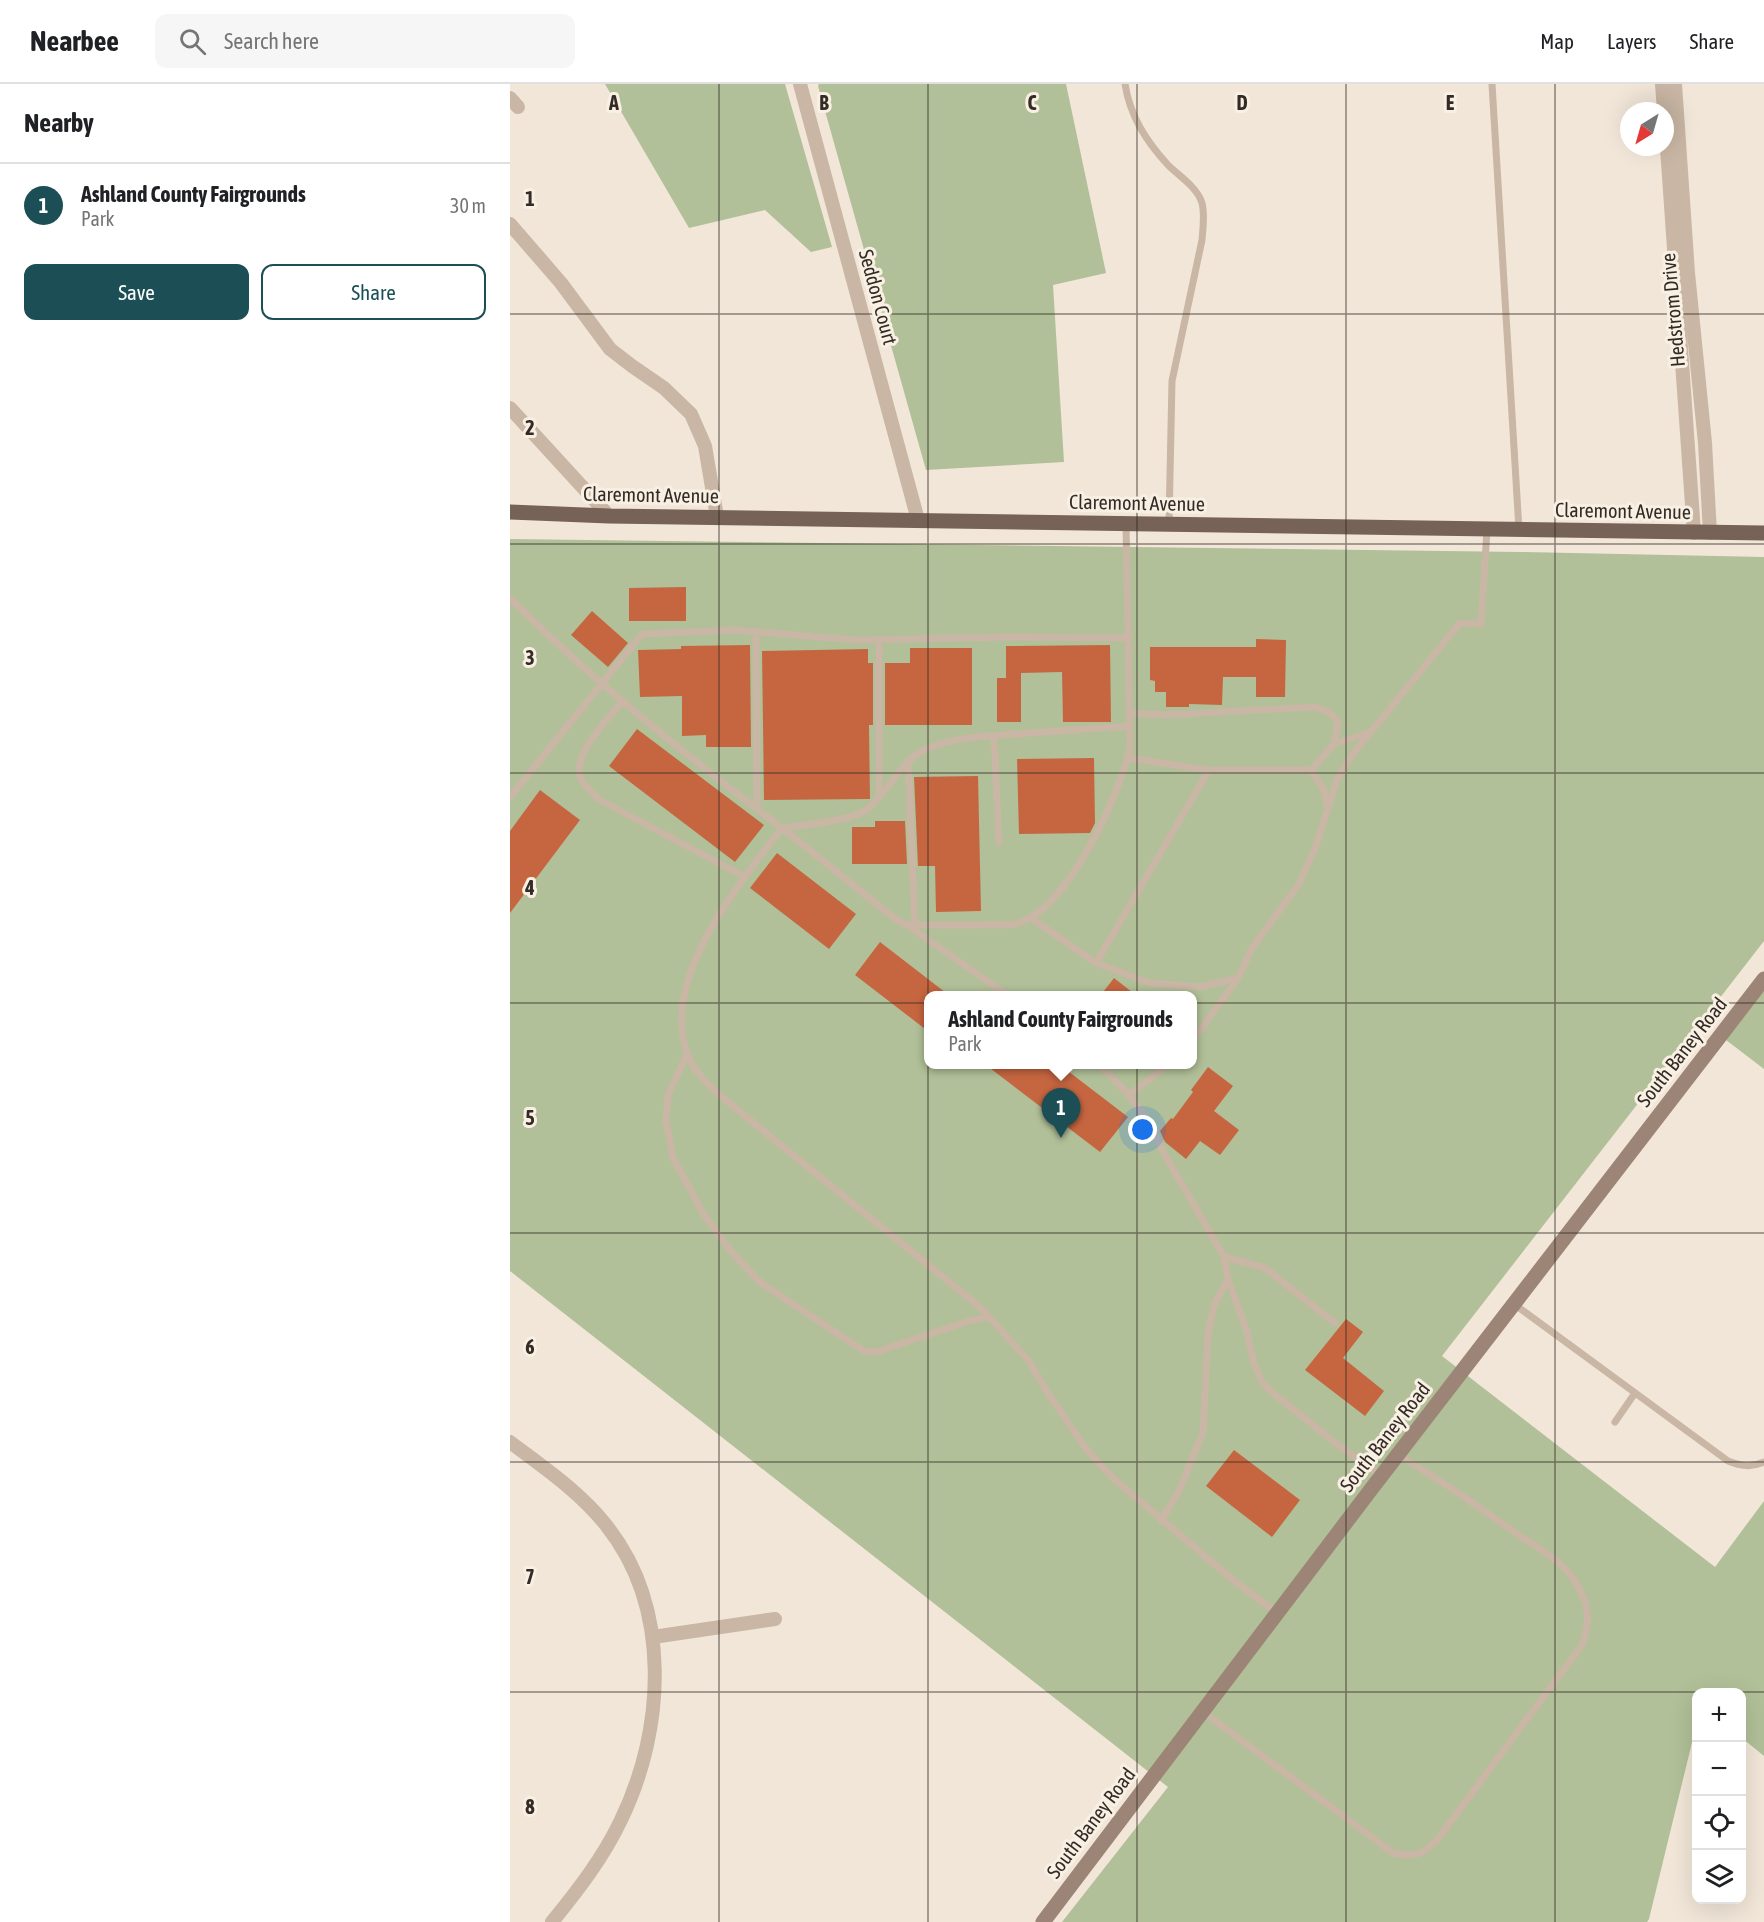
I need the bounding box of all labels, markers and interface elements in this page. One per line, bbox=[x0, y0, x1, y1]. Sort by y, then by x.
search box bbox=[155, 14, 575, 68]
text: Nearbee bbox=[30, 25, 119, 57]
icon: search bbox=[176, 25, 209, 58]
text: Search here bbox=[224, 28, 319, 54]
text: Map bbox=[1540, 29, 1574, 53]
text: Layers bbox=[1607, 29, 1657, 53]
text: Share bbox=[1690, 29, 1734, 53]
text: A bbox=[608, 91, 619, 114]
text: B bbox=[819, 91, 829, 114]
text: C bbox=[1028, 91, 1037, 114]
text: D bbox=[1236, 91, 1248, 114]
text: E bbox=[1446, 91, 1455, 114]
north arrow bbox=[1620, 102, 1674, 156]
text: Nearby bbox=[24, 108, 94, 138]
text: Ashland County Fairgrounds bbox=[81, 181, 306, 207]
text: 1 bbox=[525, 187, 535, 210]
text: 1 bbox=[39, 194, 48, 217]
text: 30 m bbox=[450, 194, 486, 217]
text: Park bbox=[81, 207, 114, 230]
street label: Seddon Court bbox=[855, 247, 902, 347]
street label: Hedstrom Drive bbox=[1656, 252, 1689, 368]
button: Save bbox=[24, 264, 249, 320]
button: Share bbox=[261, 264, 486, 320]
text: 2 bbox=[525, 416, 535, 439]
street label: Claremont Avenue bbox=[583, 482, 719, 507]
street label: Claremont Avenue bbox=[1069, 490, 1205, 515]
street label: Claremont Avenue bbox=[1555, 498, 1691, 523]
text: 3 bbox=[525, 646, 535, 669]
text: 4 bbox=[524, 876, 535, 899]
popup bbox=[924, 991, 1197, 1069]
street label: South Baney Road bbox=[1632, 993, 1731, 1111]
text: Ashland County Fairgrounds bbox=[948, 1006, 1173, 1032]
text: Park bbox=[948, 1032, 982, 1055]
pin: 1 bbox=[1042, 1088, 1080, 1138]
text: 5 bbox=[525, 1106, 535, 1129]
your location bbox=[1128, 1115, 1157, 1144]
text: 6 bbox=[525, 1335, 535, 1358]
street label: South Baney Road bbox=[1335, 1378, 1434, 1496]
text: 7 bbox=[525, 1565, 535, 1588]
map controls bbox=[1692, 1688, 1746, 1904]
button: + bbox=[1692, 1688, 1746, 1742]
button: − bbox=[1692, 1742, 1746, 1796]
street label: South Baney Road bbox=[1042, 1763, 1140, 1882]
text: 8 bbox=[525, 1795, 535, 1818]
button: locate bbox=[1692, 1796, 1746, 1850]
button: layers bbox=[1692, 1850, 1746, 1904]

